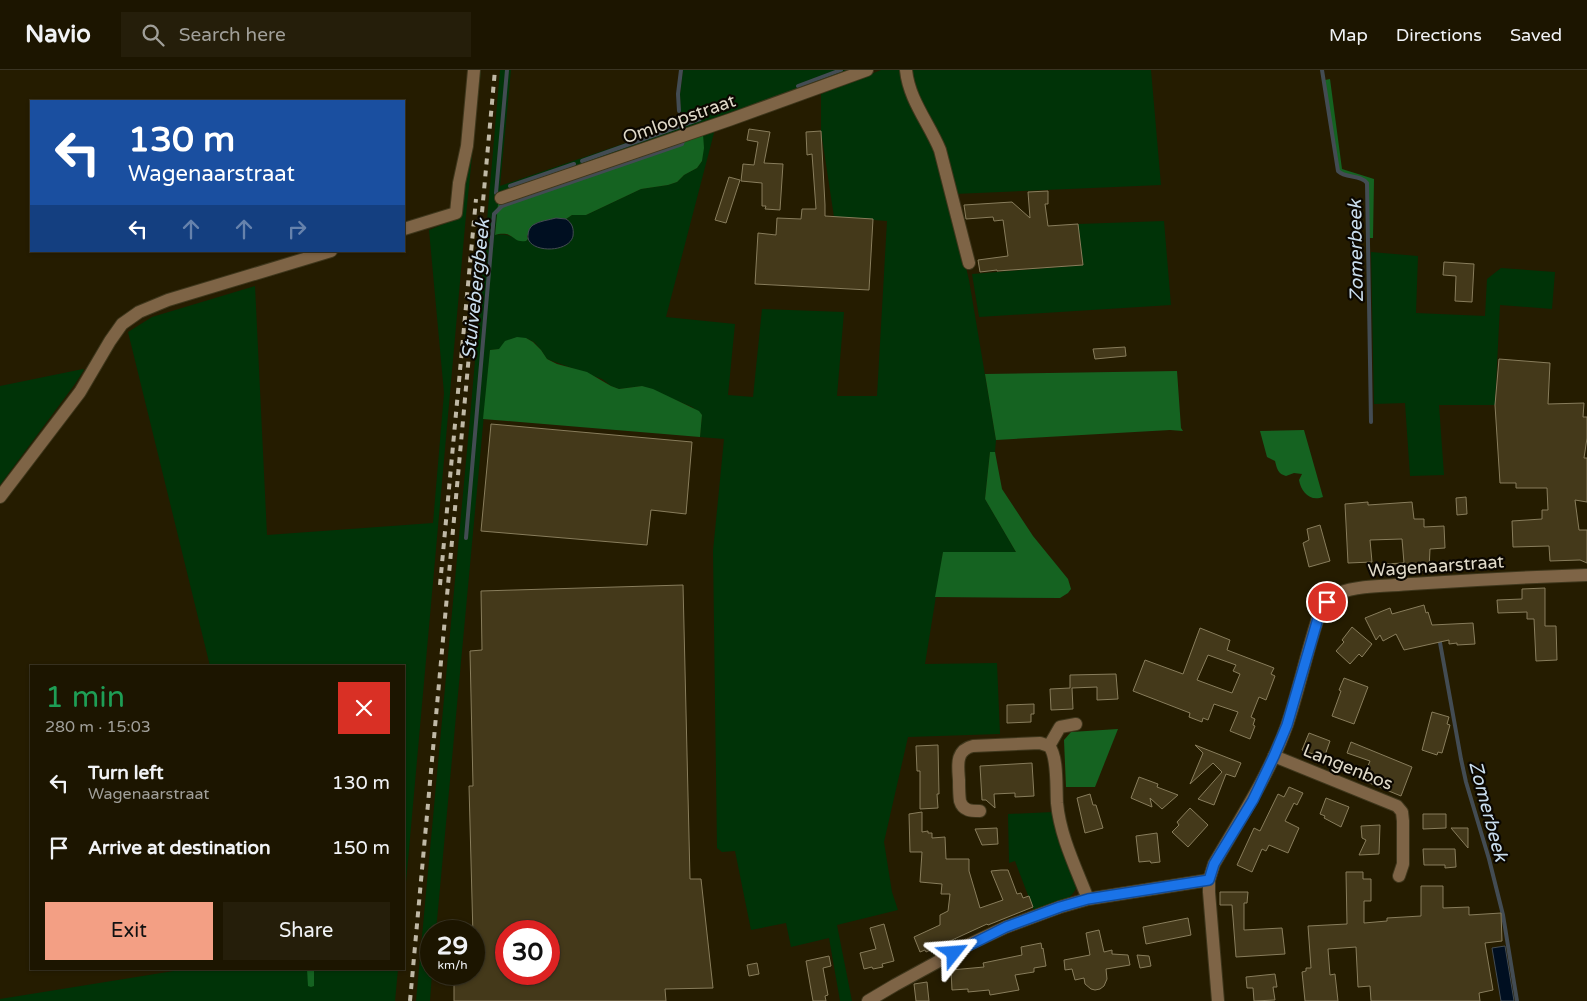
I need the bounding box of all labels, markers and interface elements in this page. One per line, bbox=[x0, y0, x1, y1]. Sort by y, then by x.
search box bbox=[121, 12, 471, 57]
text: Navio bbox=[25, 20, 91, 49]
icon: search bbox=[139, 21, 167, 49]
text: Search here bbox=[179, 24, 286, 46]
text: Map bbox=[1329, 24, 1368, 46]
text: Directions bbox=[1396, 24, 1482, 46]
text: Saved bbox=[1510, 24, 1562, 46]
street label: Omloopstraat bbox=[620, 89, 738, 149]
text: 130 m bbox=[128, 119, 235, 161]
icon: left bbox=[45, 120, 110, 185]
text: Wagenaarstraat bbox=[128, 161, 295, 187]
water label: Zomerbeek bbox=[1344, 198, 1368, 303]
icon: left bbox=[124, 215, 152, 243]
icon: ahead bbox=[177, 215, 205, 243]
icon: ahead bbox=[230, 215, 258, 243]
icon: right bbox=[283, 215, 311, 243]
water label: Stuivebergbeek bbox=[458, 216, 494, 360]
street label: Wagenaarstraat bbox=[1367, 550, 1505, 582]
pin bbox=[1306, 581, 1348, 623]
icon: arrive bbox=[1313, 588, 1341, 616]
text: 1 min bbox=[45, 679, 125, 716]
button: close bbox=[338, 682, 390, 734]
text: 280 m · 15:03 bbox=[45, 717, 151, 737]
street label: Langenbos bbox=[1300, 739, 1396, 795]
water label: Zomerbeek bbox=[1464, 759, 1512, 865]
text: Turn left bbox=[88, 762, 164, 784]
icon: left bbox=[45, 769, 73, 797]
text: 130 m bbox=[332, 772, 390, 794]
text: Wagenaarstraat bbox=[88, 784, 209, 804]
icon: arrive bbox=[45, 834, 73, 862]
text: Arrive at destination bbox=[88, 837, 271, 859]
text: 150 m bbox=[332, 837, 390, 859]
button: Exit bbox=[45, 902, 213, 960]
button: Share bbox=[223, 902, 390, 960]
speed limit sign: 30 bbox=[495, 920, 560, 985]
position arrow bbox=[927, 926, 979, 978]
text: 29 bbox=[437, 931, 468, 961]
text: km/h bbox=[437, 958, 468, 972]

